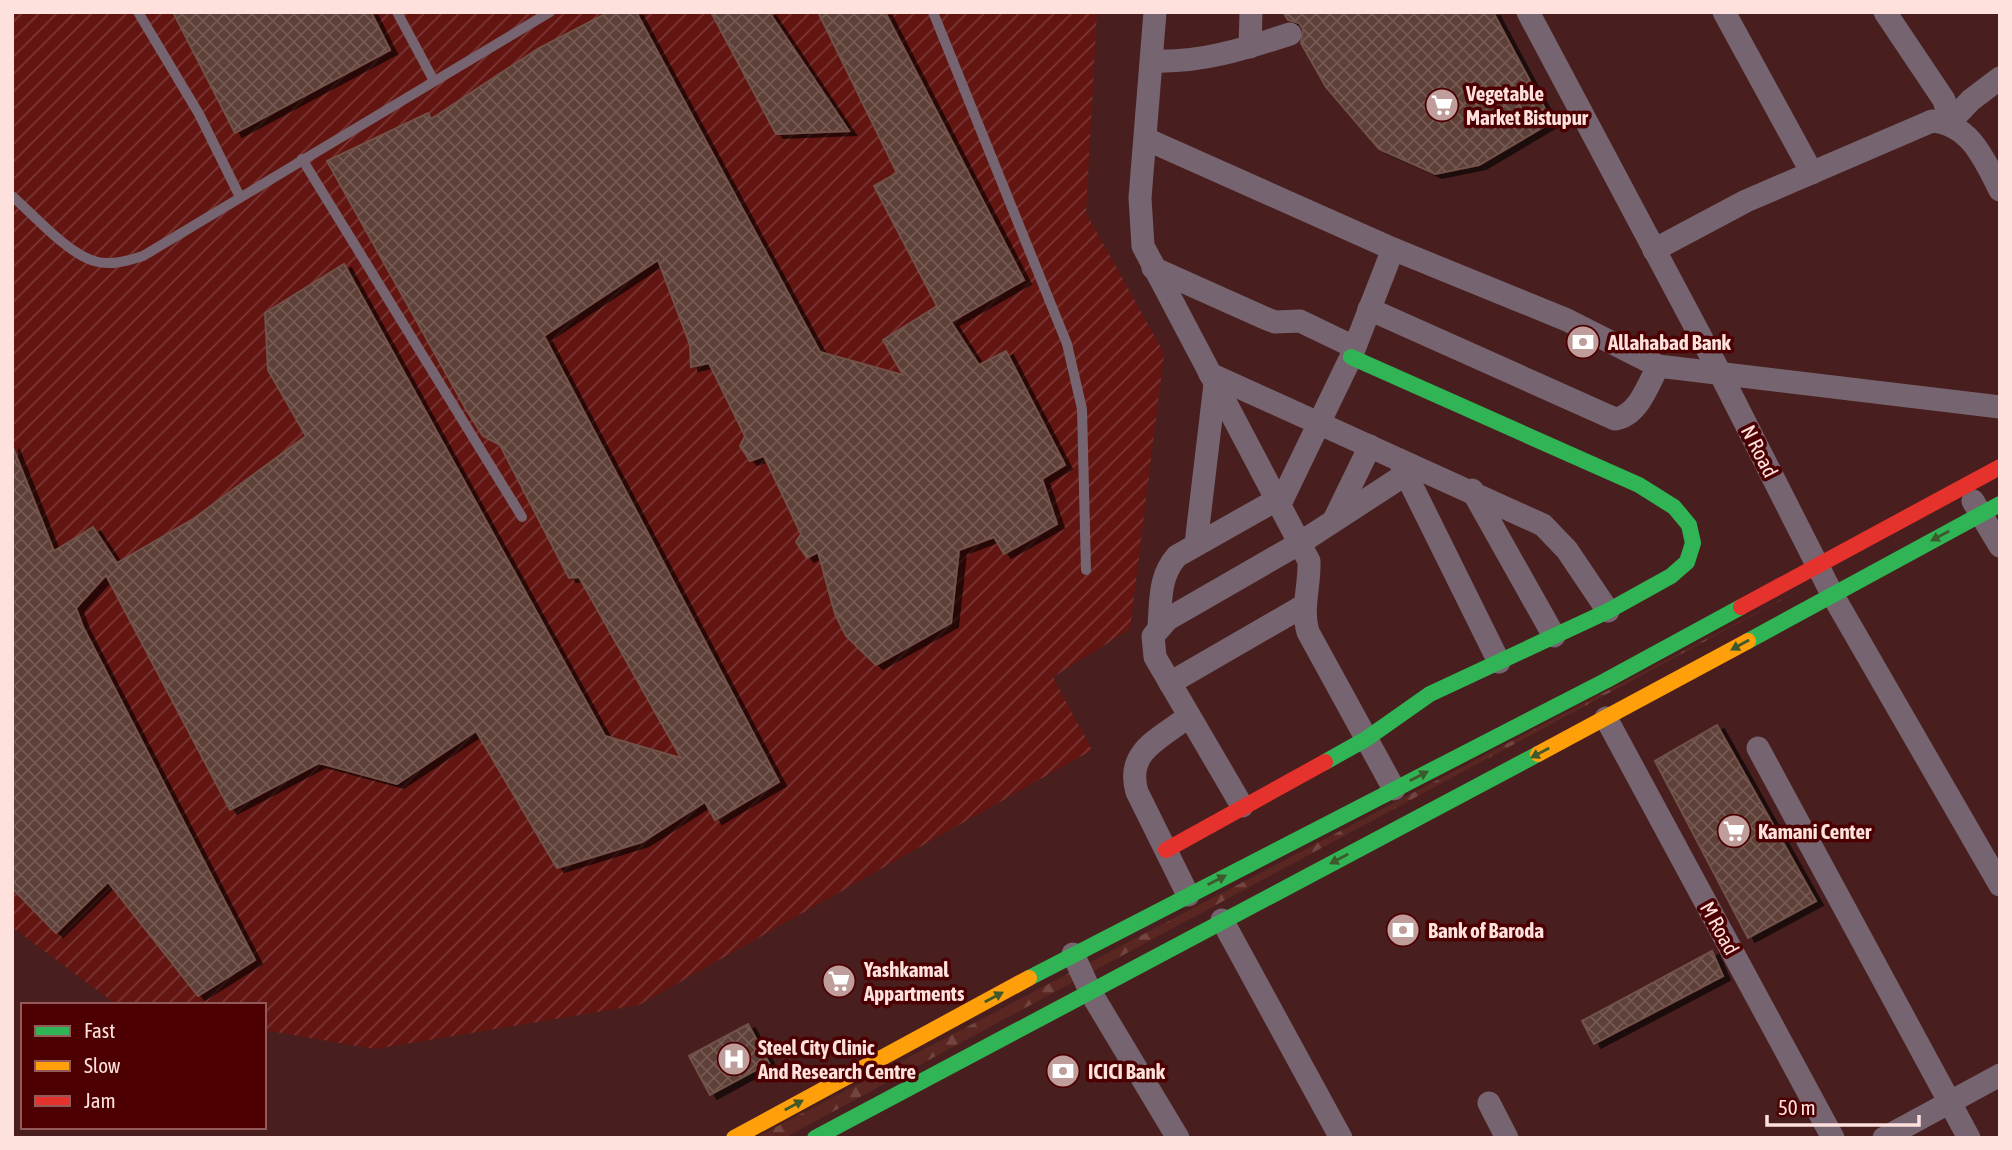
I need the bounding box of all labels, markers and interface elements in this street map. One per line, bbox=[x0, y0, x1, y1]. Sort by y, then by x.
place label: Vegetable Market Bistupur bbox=[1465, 81, 1589, 129]
supermarket icon: Vegetable Market Bistupur bbox=[1423, 86, 1461, 124]
bank icon: Allahabad Bank bbox=[1564, 323, 1602, 361]
place label: Allahabad Bank bbox=[1607, 330, 1732, 354]
street label: N Road bbox=[1737, 421, 1783, 481]
one-way arrow bbox=[1930, 530, 1949, 542]
one-way arrow bbox=[1730, 639, 1750, 651]
one-way arrow bbox=[1530, 747, 1550, 759]
one-way arrow bbox=[1410, 771, 1430, 783]
supermarket icon: Kamani Center bbox=[1715, 812, 1753, 850]
place label: Kamani Center bbox=[1758, 819, 1872, 843]
one-way arrow bbox=[1328, 853, 1348, 865]
one-way arrow bbox=[1207, 875, 1227, 886]
street label: M Road bbox=[1696, 897, 1744, 959]
bank icon: Bank of Baroda bbox=[1384, 911, 1422, 949]
place label: Bank of Baroda bbox=[1428, 918, 1544, 942]
place label: Yashkamal Appartments bbox=[863, 957, 965, 1005]
supermarket icon: Yashkamal Appartments bbox=[820, 962, 858, 1000]
one-way arrow bbox=[984, 991, 1004, 1003]
legend bbox=[21, 1003, 266, 1129]
text: Fast bbox=[84, 1018, 115, 1042]
place label: Steel City Clinic And Research Centre bbox=[757, 1035, 916, 1083]
hospital icon: Steel City Clinic And Research Centre bbox=[715, 1040, 753, 1078]
bank icon: ICICI Bank bbox=[1044, 1052, 1082, 1090]
text: Slow bbox=[84, 1053, 121, 1077]
place label: ICICI Bank bbox=[1088, 1059, 1166, 1083]
scale bar bbox=[1767, 1084, 1919, 1128]
text: Jam bbox=[84, 1088, 116, 1112]
text: 50 m bbox=[1778, 1095, 1816, 1119]
one-way arrow bbox=[784, 1099, 804, 1111]

